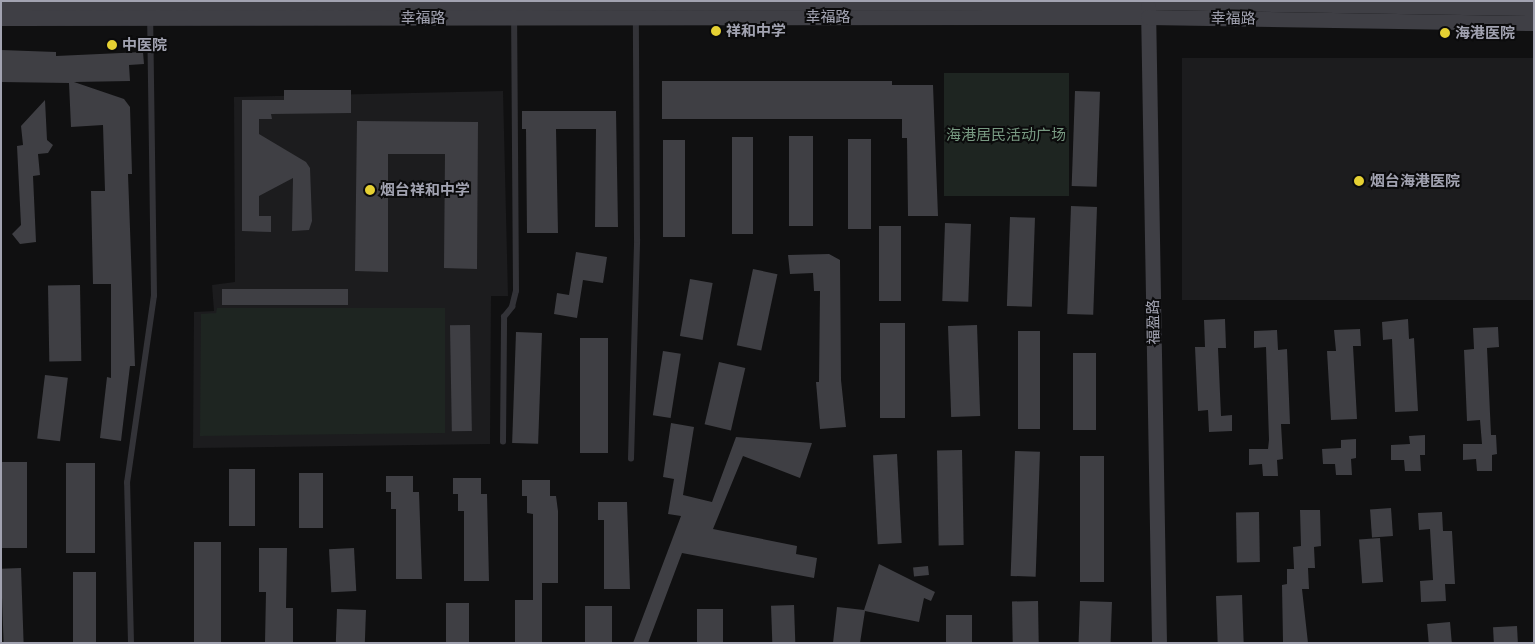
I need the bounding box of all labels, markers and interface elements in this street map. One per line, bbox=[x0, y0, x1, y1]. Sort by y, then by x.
street label: 幸福路 bbox=[806, 8, 850, 26]
street label: 幸福路 bbox=[401, 9, 445, 27]
street label: 幸福路 bbox=[1210, 9, 1256, 27]
place label: 祥和中学 bbox=[726, 22, 786, 40]
place label: 海港医院 bbox=[1455, 24, 1515, 42]
marker: 祥和中学 bbox=[710, 25, 722, 37]
marker: 海港医院 bbox=[1439, 27, 1451, 39]
place label: 中医院 bbox=[122, 36, 167, 54]
marker: 中医院 bbox=[106, 39, 118, 51]
park label: 海港居民活动广场 bbox=[946, 126, 1066, 144]
place label: 烟台海港医院 bbox=[1370, 172, 1460, 190]
marker: 烟台海港医院 bbox=[1352, 174, 1366, 188]
place label: 烟台祥和中学 bbox=[380, 181, 470, 199]
marker: 烟台祥和中学 bbox=[364, 184, 376, 196]
street label: 福盈路 bbox=[1144, 299, 1162, 345]

